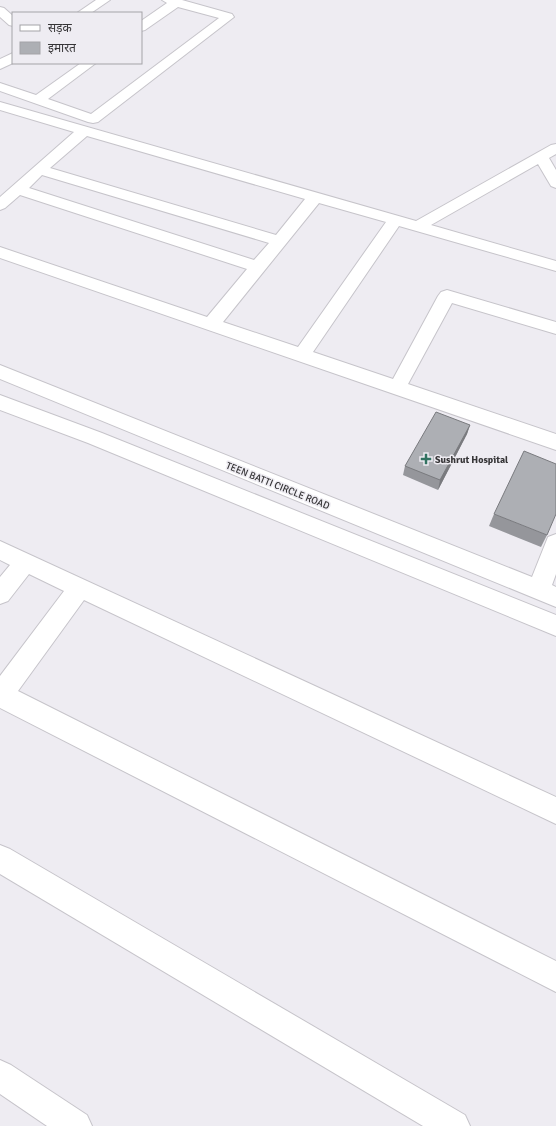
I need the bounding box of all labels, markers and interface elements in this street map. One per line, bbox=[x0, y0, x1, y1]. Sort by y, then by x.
legend bbox=[12, 12, 142, 64]
text: सड़क bbox=[48, 21, 73, 36]
text: इमारत bbox=[48, 41, 77, 56]
marker: Sushrut Hospital bbox=[420, 453, 432, 465]
place label: Sushrut Hospital bbox=[435, 454, 508, 466]
street label: TEEN BATTI CIRCLE ROAD bbox=[224, 460, 331, 512]

